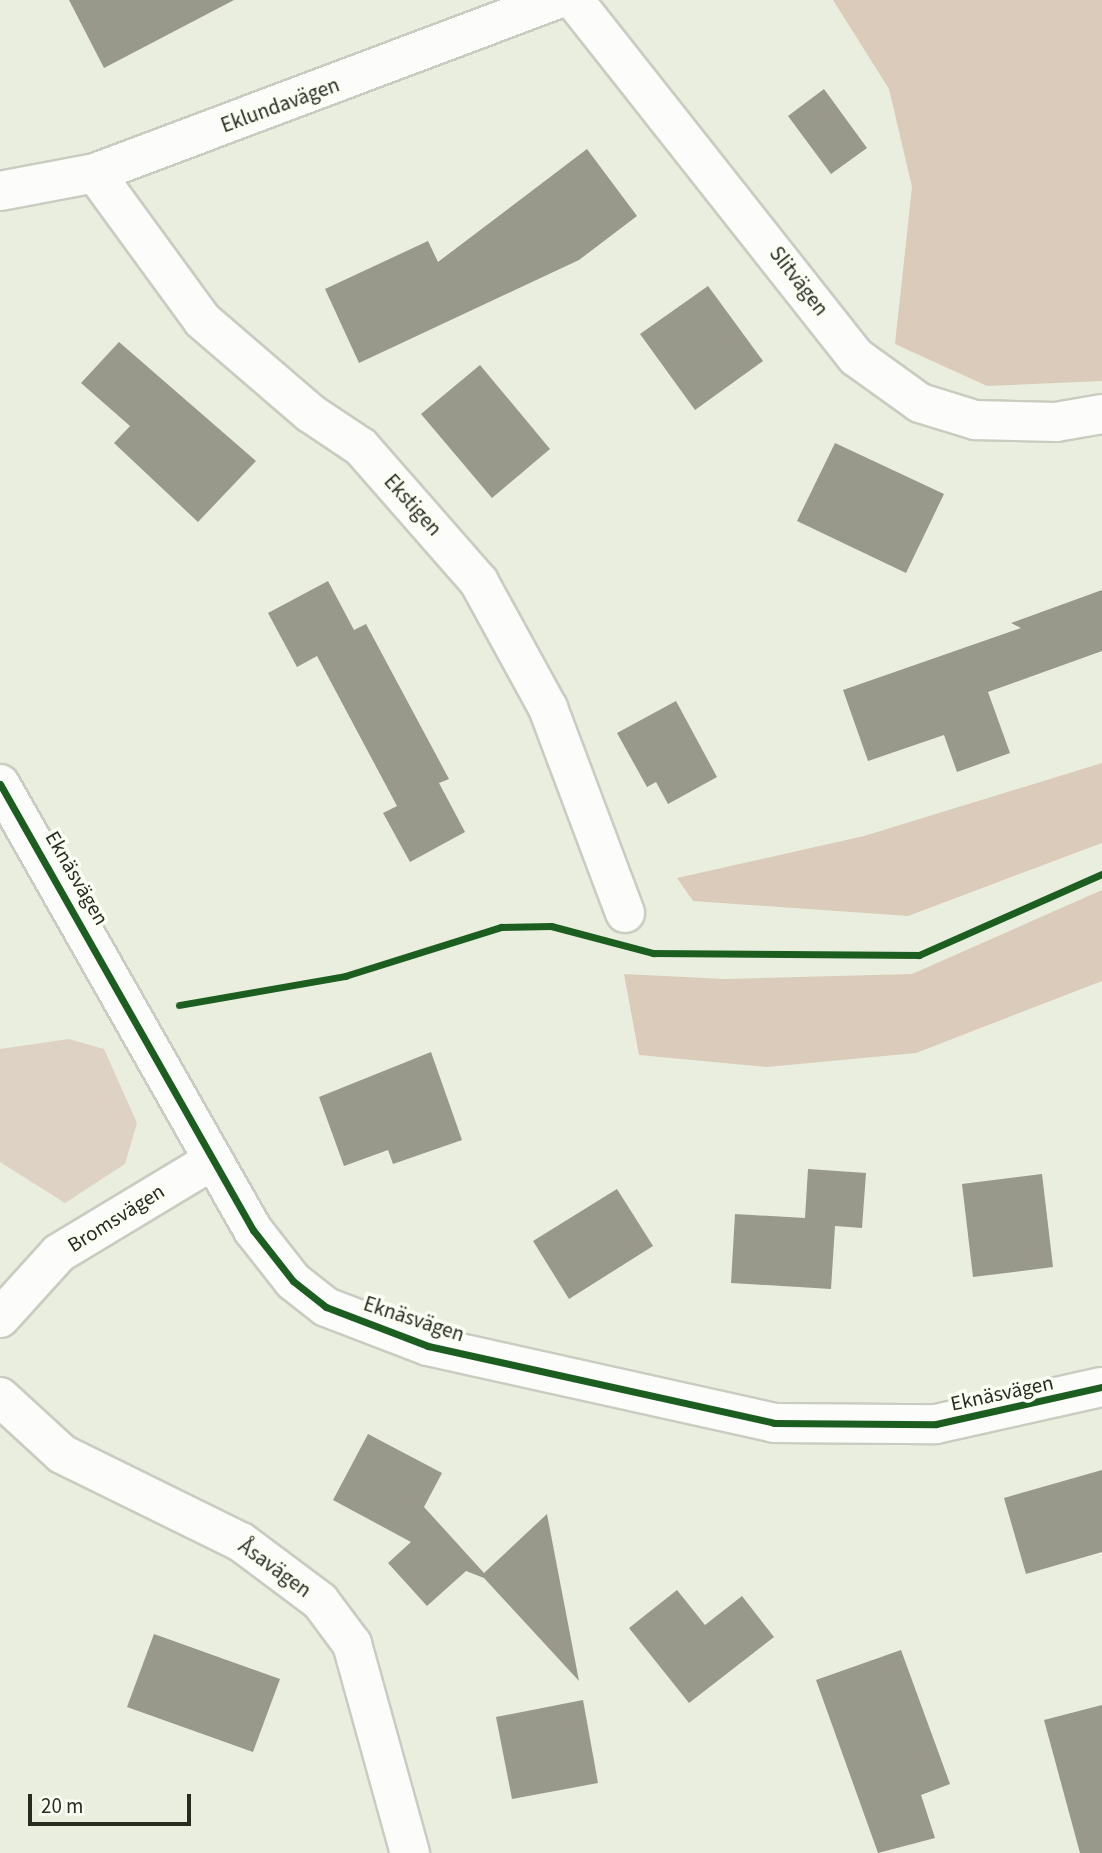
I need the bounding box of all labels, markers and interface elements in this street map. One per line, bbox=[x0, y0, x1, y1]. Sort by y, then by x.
street label: Eklundavägen bbox=[217, 72, 343, 138]
street label: Slitvägen bbox=[764, 241, 834, 321]
street label: Ekstigen bbox=[379, 469, 447, 541]
street label: Eknäsvägen bbox=[40, 826, 114, 930]
street label: Bromsvägen bbox=[63, 1178, 169, 1258]
street label: Eknäsvägen bbox=[360, 1291, 468, 1347]
street label: Eknäsvägen bbox=[948, 1370, 1056, 1416]
street label: Åsavägen bbox=[234, 1533, 316, 1603]
scale bar bbox=[32, 1780, 194, 1824]
text: 20 m bbox=[41, 1791, 83, 1821]

